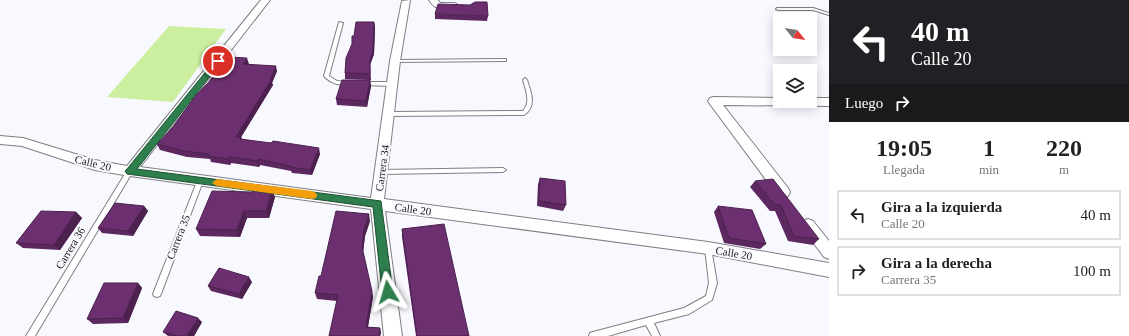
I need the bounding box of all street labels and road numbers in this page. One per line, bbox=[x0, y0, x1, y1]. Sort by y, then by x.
street label: Carrera 34 bbox=[373, 144, 391, 192]
street label: Calle 20 bbox=[74, 153, 113, 173]
street label: Calle 20 bbox=[394, 200, 433, 218]
street label: Carrera 35 bbox=[164, 213, 192, 261]
street label: Carrera 36 bbox=[53, 224, 87, 271]
street label: Calle 20 bbox=[715, 244, 754, 262]

